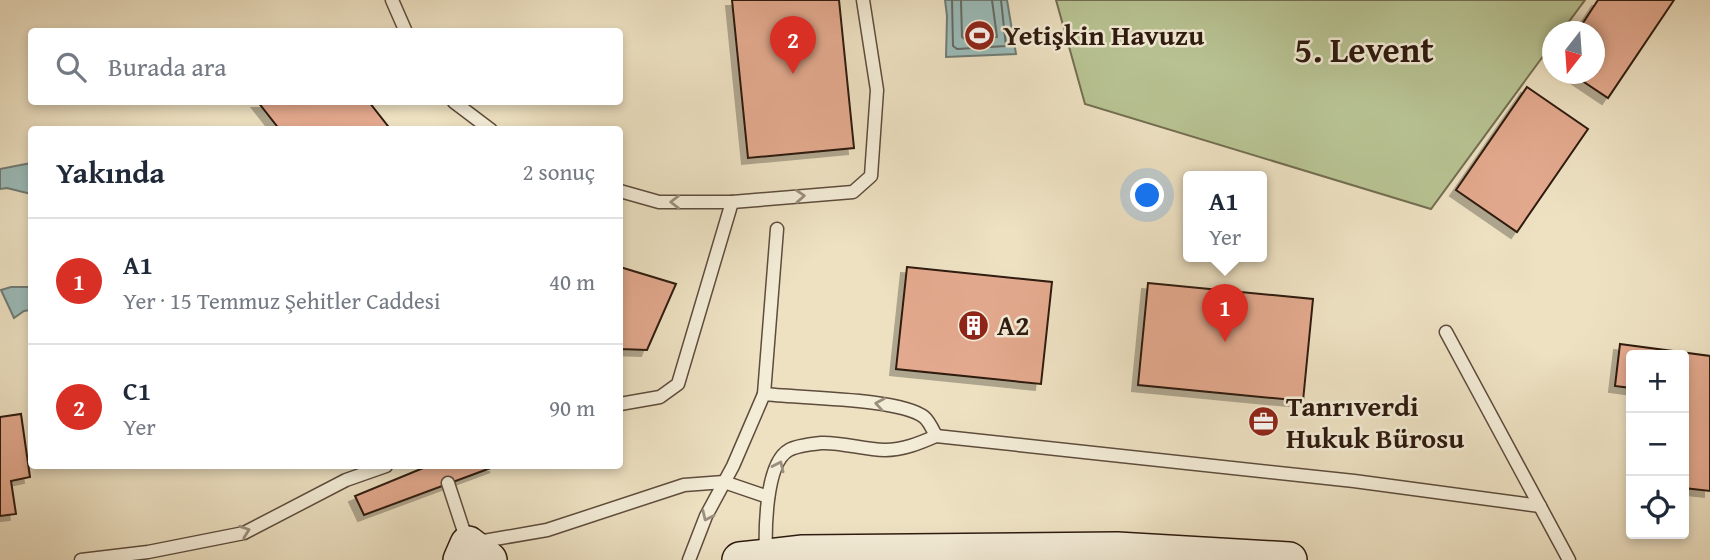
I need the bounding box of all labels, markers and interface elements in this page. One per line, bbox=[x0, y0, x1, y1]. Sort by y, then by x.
place label: Yetişkin Havuzu bbox=[1003, 14, 1204, 55]
pin: 2 bbox=[770, 16, 816, 74]
sports icon: Yetişkin Havuzu bbox=[963, 18, 997, 52]
north arrow bbox=[1542, 21, 1605, 84]
district label: 5. Levent bbox=[1294, 24, 1434, 75]
search box bbox=[28, 28, 623, 105]
text: Burada ara bbox=[108, 47, 227, 86]
icon: search bbox=[52, 48, 90, 86]
text: Yakında bbox=[56, 150, 165, 194]
text: 2 sonuç bbox=[522, 155, 595, 188]
popup bbox=[1183, 171, 1267, 262]
your location bbox=[1130, 178, 1164, 212]
text: A1 bbox=[1209, 181, 1239, 220]
one-way arrow bbox=[795, 189, 806, 204]
one-way arrow bbox=[669, 194, 680, 210]
text: Yer bbox=[1209, 220, 1241, 253]
text: A1 bbox=[123, 245, 153, 284]
text: 1 bbox=[73, 265, 85, 298]
text: 40 m bbox=[549, 265, 595, 298]
text: Yer · 15 Temmuz Şehitler Caddesi bbox=[123, 284, 440, 317]
pin: 1 bbox=[1202, 284, 1248, 342]
place label: A2 bbox=[997, 304, 1029, 345]
building icon: A2 bbox=[957, 308, 991, 342]
map controls bbox=[1626, 350, 1689, 539]
button: + bbox=[1626, 350, 1689, 413]
text: C1 bbox=[123, 371, 151, 410]
place label: Tanrıverdi Hukuk Bürosu bbox=[1286, 385, 1464, 458]
text: 2 bbox=[73, 391, 85, 424]
text: 90 m bbox=[549, 391, 595, 424]
one-way arrow bbox=[874, 397, 886, 412]
office icon: Tanrıverdi Hukuk Bürosu bbox=[1246, 405, 1280, 439]
text: Yer bbox=[123, 410, 156, 443]
button: − bbox=[1626, 413, 1689, 476]
one-way arrow bbox=[771, 461, 784, 474]
button: locate bbox=[1626, 476, 1689, 539]
one-way arrow bbox=[701, 509, 715, 521]
one-way arrow bbox=[238, 525, 250, 539]

